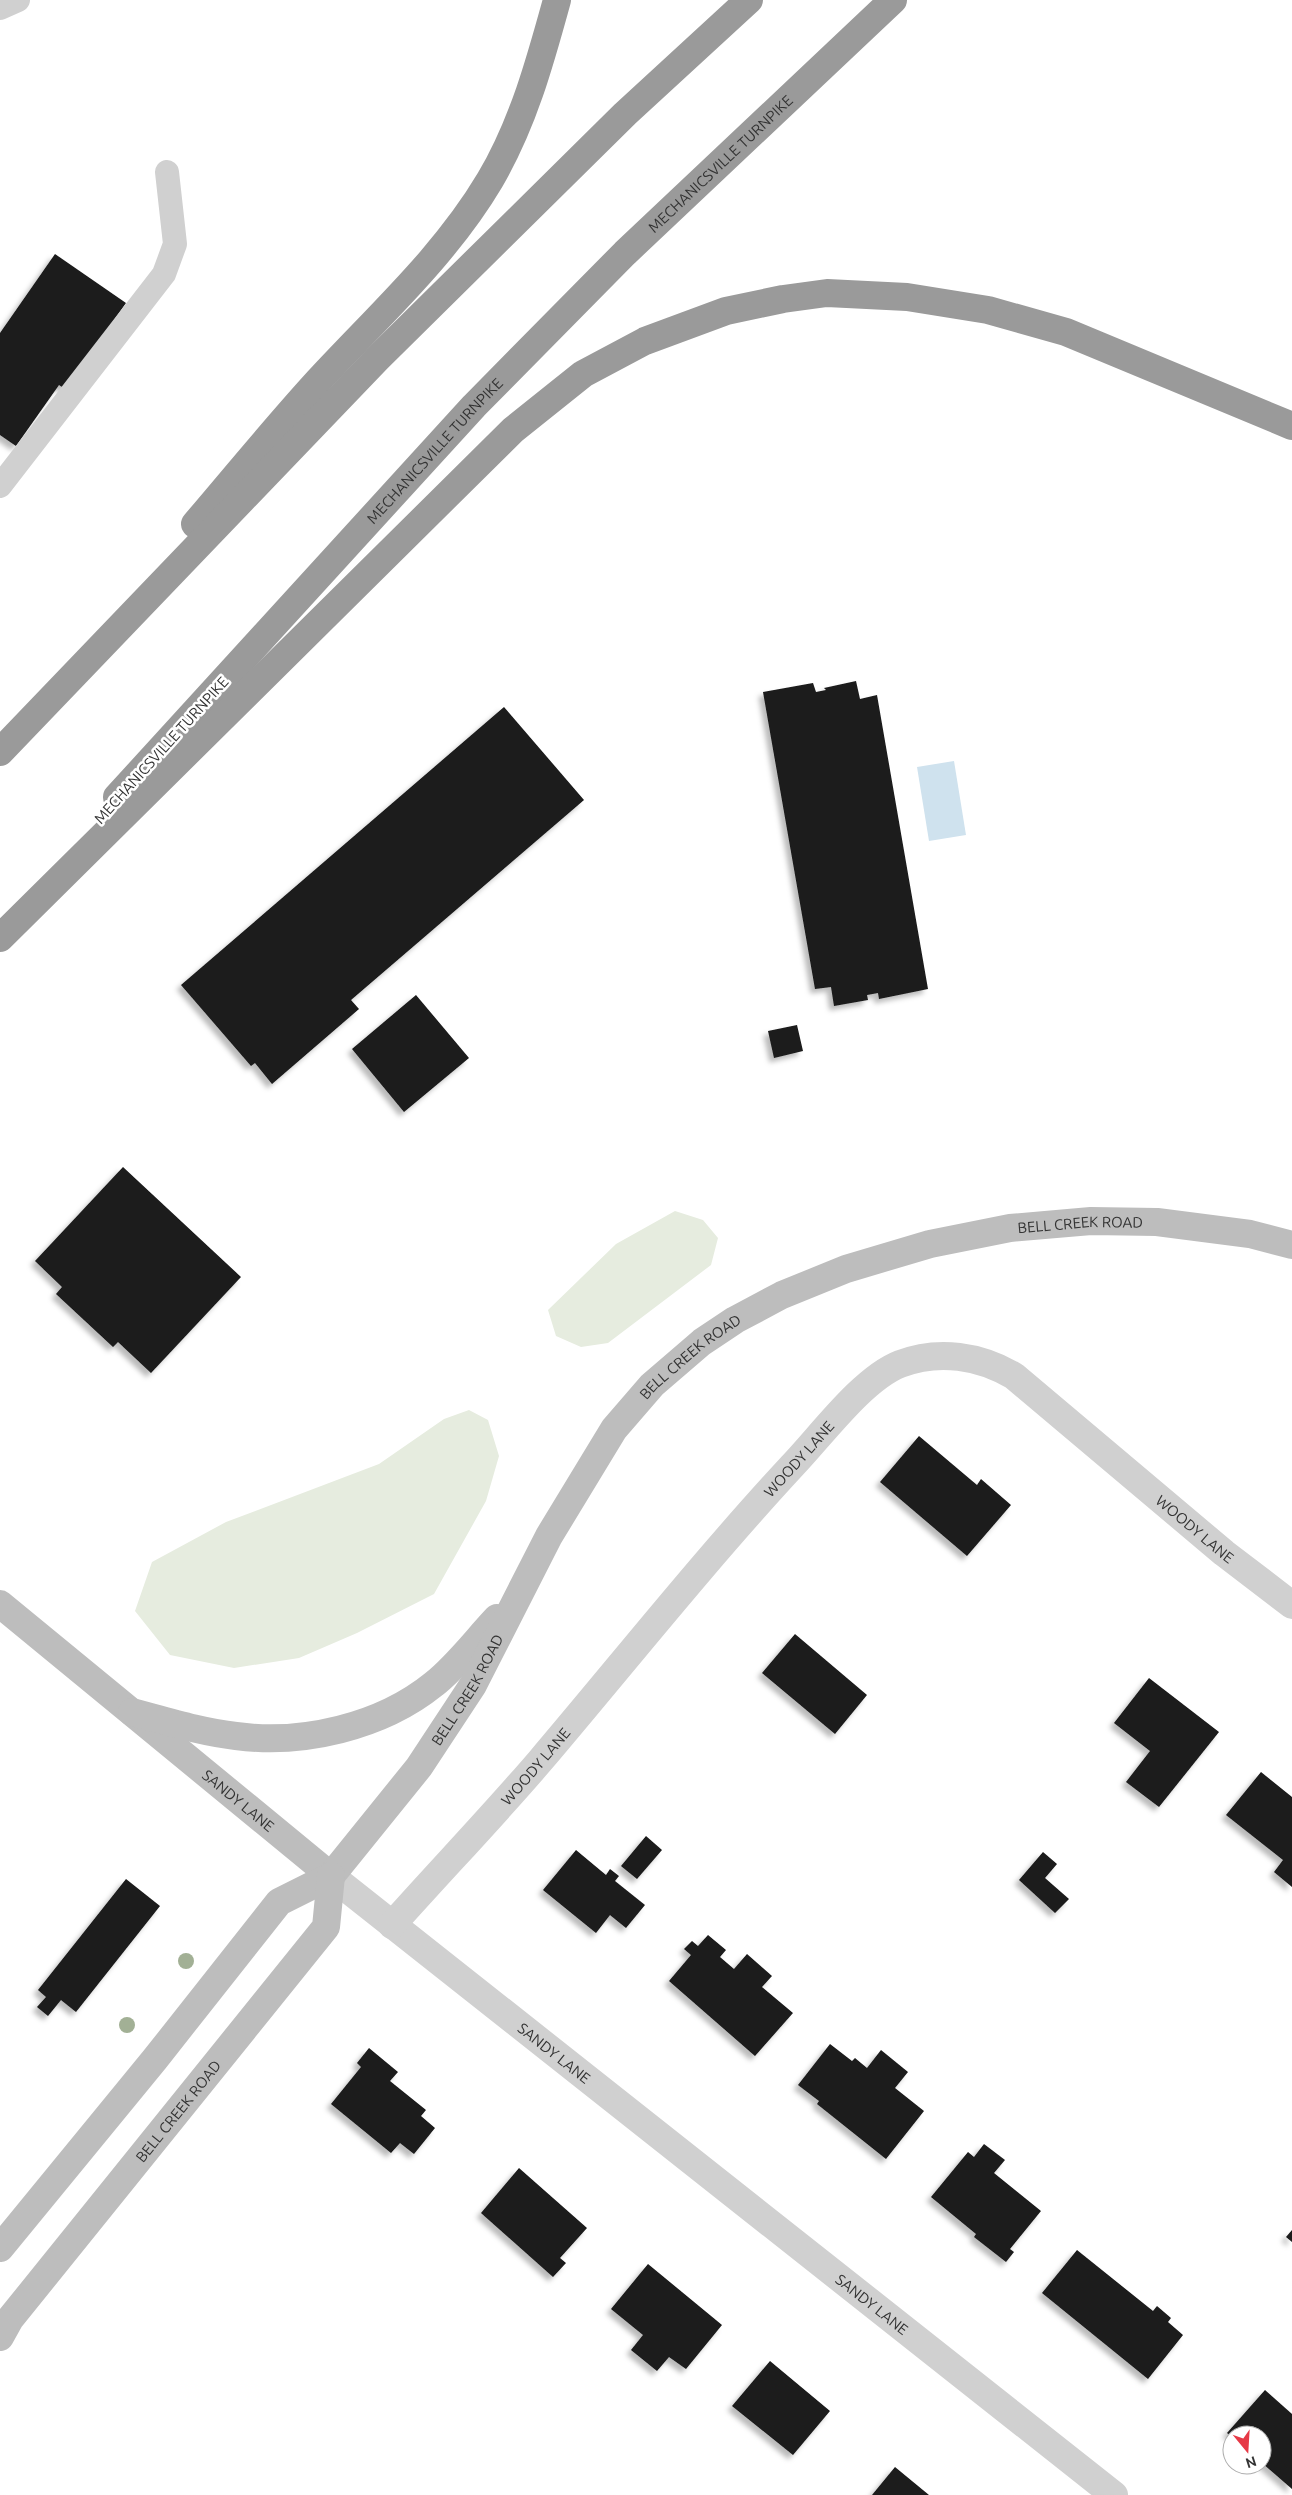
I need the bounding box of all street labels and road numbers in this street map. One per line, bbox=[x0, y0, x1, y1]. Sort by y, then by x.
street label: MECHANICSVILLE TURNPIKE bbox=[644, 91, 796, 235]
street label: MECHANICSVILLE TURNPIKE bbox=[363, 374, 506, 527]
street label: MECHANICSVILLE TURNPIKE bbox=[90, 673, 232, 827]
street label: BELL CREEK ROAD bbox=[1017, 1212, 1143, 1236]
street label: BELL CREEK ROAD bbox=[635, 1310, 744, 1402]
street label: WOODY LANE bbox=[760, 1417, 837, 1500]
street label: WOODY LANE bbox=[1153, 1491, 1237, 1566]
street label: BELL CREEK ROAD bbox=[427, 1631, 506, 1748]
street label: WOODY LANE bbox=[497, 1724, 573, 1808]
street label: SANDY LANE bbox=[200, 1766, 278, 1835]
street label: SANDY LANE bbox=[515, 2019, 594, 2087]
street label: BELL CREEK ROAD bbox=[132, 2056, 224, 2165]
street label: SANDY LANE bbox=[833, 2270, 912, 2338]

